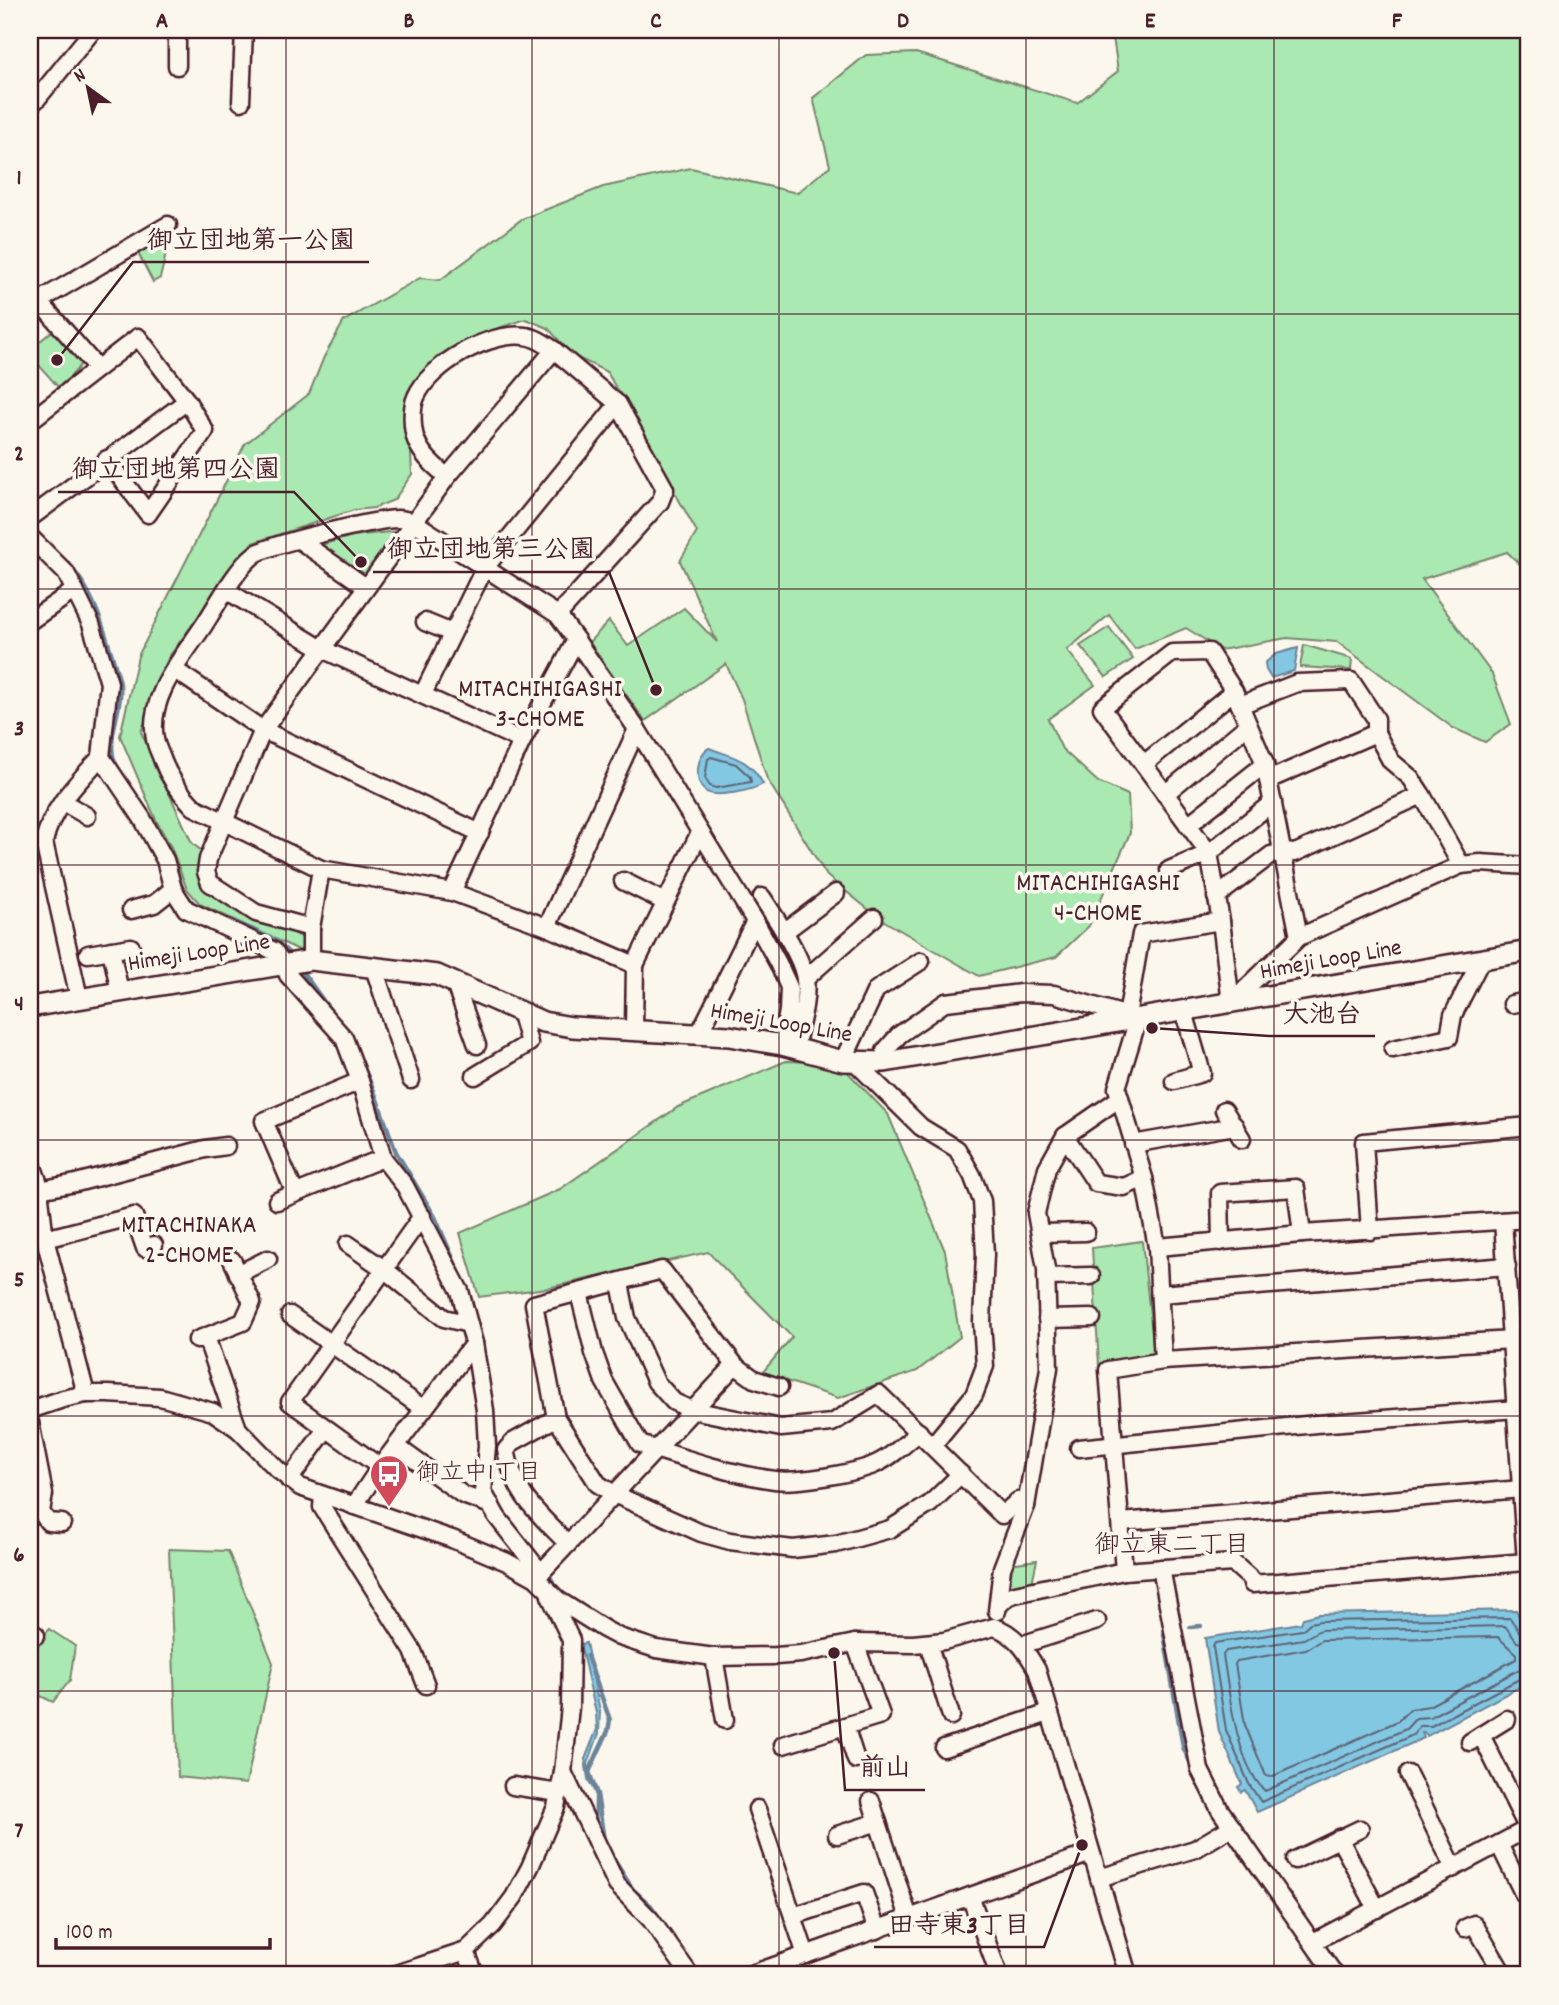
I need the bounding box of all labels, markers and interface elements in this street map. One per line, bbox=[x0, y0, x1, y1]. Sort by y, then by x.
text: A bbox=[156, 6, 168, 39]
text: B bbox=[404, 6, 415, 39]
text: C bbox=[650, 6, 662, 39]
text: D bbox=[897, 6, 909, 39]
text: E bbox=[1145, 6, 1156, 39]
text: F bbox=[1392, 6, 1403, 39]
north arrow bbox=[52, 52, 122, 122]
text: N bbox=[69, 63, 92, 91]
text: 1 bbox=[16, 163, 22, 196]
callout: 御立団地第一公園 bbox=[133, 215, 369, 262]
text: 御立団地第一公園 bbox=[147, 224, 355, 261]
text: 2 bbox=[14, 439, 24, 472]
callout: 御立団地第四公園 bbox=[58, 445, 294, 492]
text: 御立団地第四公園 bbox=[72, 453, 280, 490]
callout: 御立団地第三公園 bbox=[373, 525, 609, 572]
text: 御立団地第三公園 bbox=[387, 533, 595, 570]
district label: MITACHIHIGASHI 3-CHOME bbox=[458, 672, 622, 739]
text: 3 bbox=[14, 714, 24, 747]
district label: MITACHIHIGASHI 4-CHOME bbox=[1016, 866, 1180, 933]
street label: Himeji Loop Line bbox=[125, 926, 273, 982]
street label: Himeji Loop Line bbox=[1257, 932, 1405, 990]
text: 4 bbox=[14, 989, 24, 1022]
callout: 大池台 bbox=[1269, 989, 1375, 1036]
street label: Himeji Loop Line bbox=[707, 995, 855, 1053]
text: 大池台 bbox=[1283, 998, 1361, 1035]
district label: MITACHINAKA 2-CHOME bbox=[121, 1208, 257, 1275]
text: 5 bbox=[14, 1265, 24, 1298]
bus stop icon: 御立中1丁目 bbox=[368, 1453, 410, 1508]
place label: 御立中1丁目 bbox=[416, 1457, 541, 1491]
district label: 御立東二丁目 bbox=[1094, 1528, 1250, 1565]
text: 6 bbox=[13, 1540, 25, 1573]
callout: 前山 bbox=[845, 1743, 925, 1790]
text: 前山 bbox=[859, 1751, 911, 1788]
text: 7 bbox=[15, 1816, 24, 1849]
callout: 田寺東3丁目 bbox=[874, 1900, 1044, 1947]
scale bar bbox=[56, 1907, 270, 1951]
text: 田寺東3丁目 bbox=[888, 1909, 1030, 1946]
text: 100 m bbox=[66, 1919, 113, 1949]

